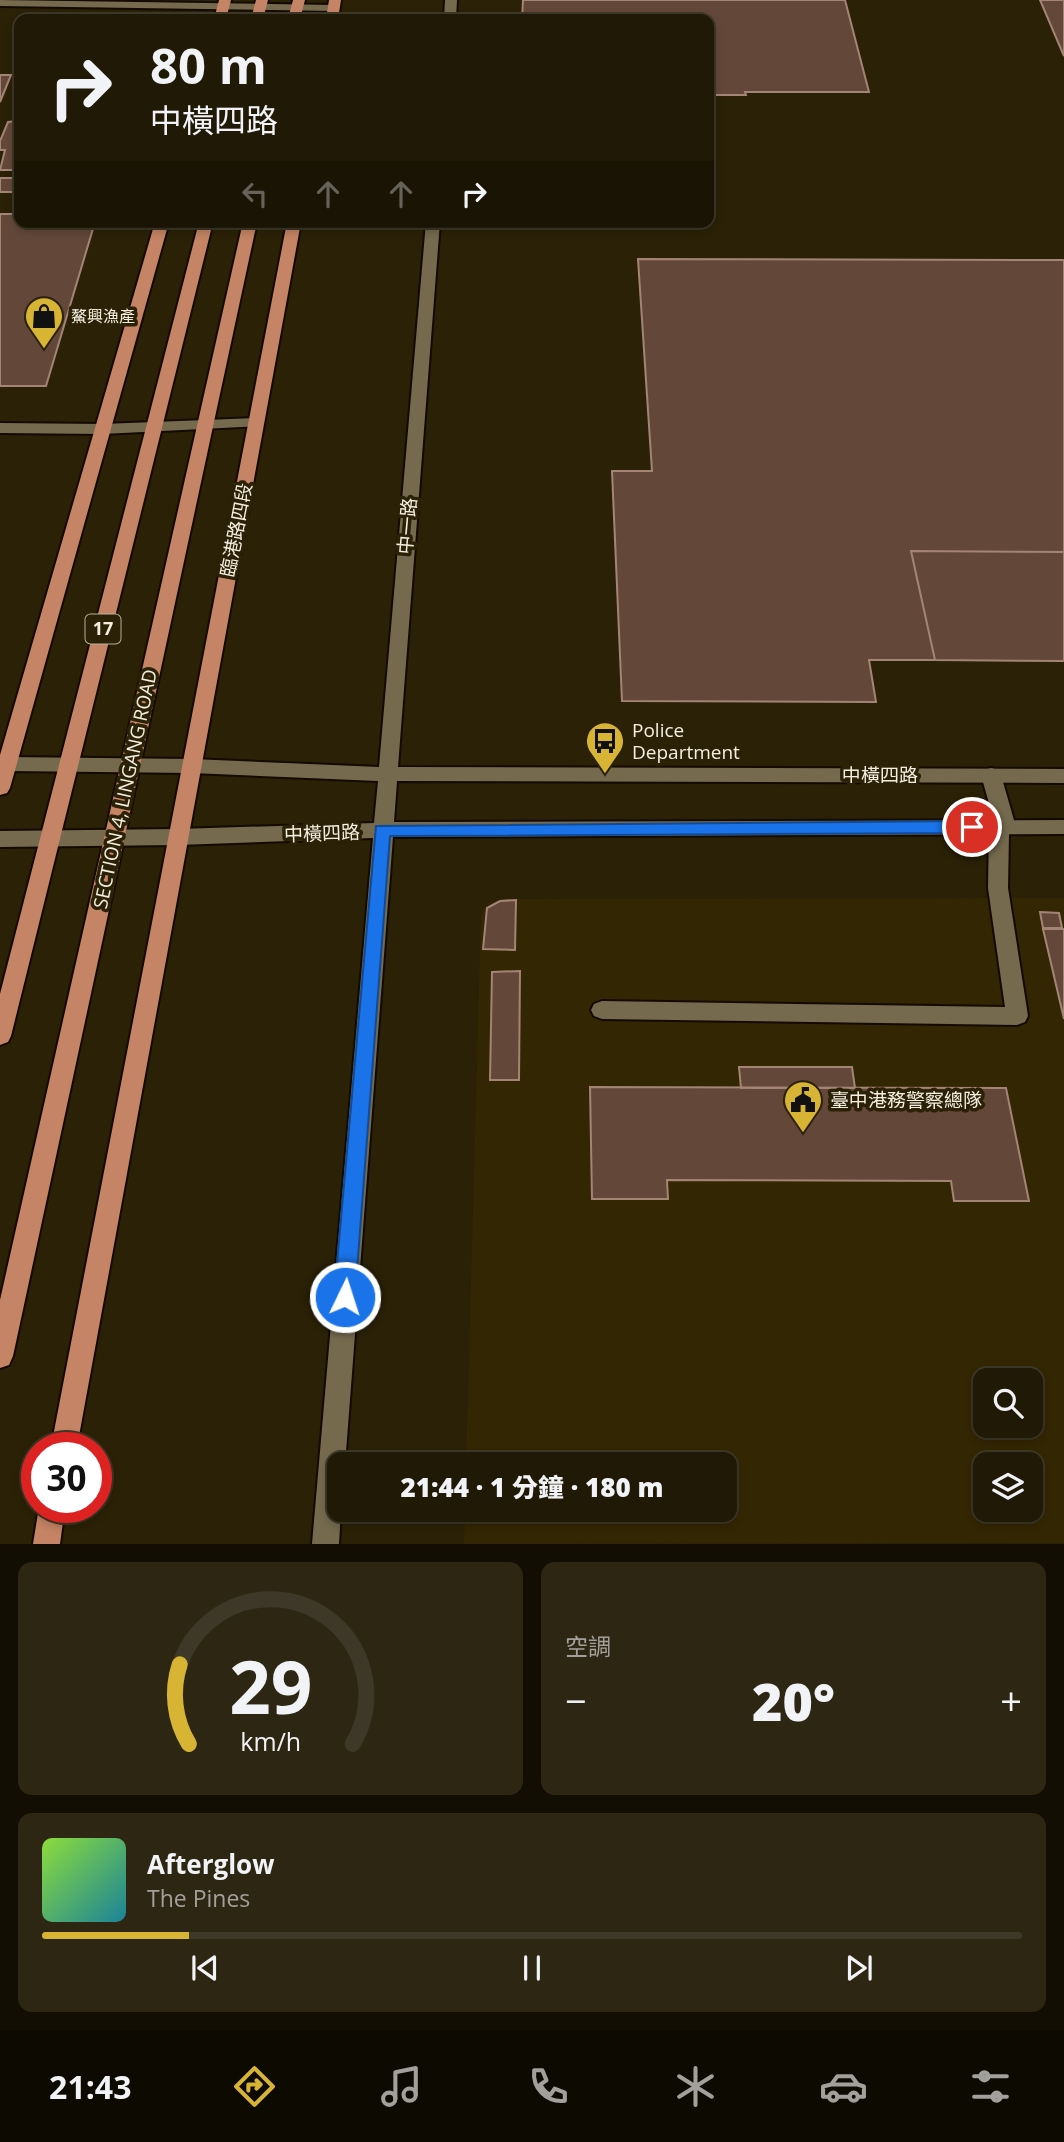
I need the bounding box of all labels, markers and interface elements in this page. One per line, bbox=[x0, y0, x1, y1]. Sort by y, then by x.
text: 80 m bbox=[150, 32, 267, 98]
icon: right bbox=[35, 42, 126, 133]
text: 中橫四路 bbox=[150, 98, 278, 141]
icon: left bbox=[236, 175, 274, 213]
icon: ahead bbox=[309, 175, 347, 213]
icon: ahead bbox=[382, 175, 420, 213]
icon: right bbox=[455, 175, 493, 213]
shop icon: 鰲興漁產 bbox=[23, 295, 65, 350]
place label: 鰲興漁產 bbox=[71, 305, 135, 327]
street label: 臨港路四段 bbox=[214, 481, 258, 579]
street label: 中一路 bbox=[392, 496, 422, 556]
road number: 17 bbox=[86, 614, 120, 644]
street label: SECTION 4, LINGANG ROAD bbox=[87, 667, 163, 911]
place label: Police Department bbox=[632, 717, 740, 765]
bus stop icon: Police Department bbox=[584, 720, 626, 775]
street label: 中橫四路 bbox=[842, 762, 918, 788]
pin bbox=[942, 797, 1002, 857]
icon: arrive bbox=[953, 808, 991, 846]
street label: 中橫四路 bbox=[284, 819, 360, 847]
public building icon: 臺中港務警察總隊 bbox=[782, 1079, 824, 1134]
place label: 臺中港務警察總隊 bbox=[830, 1087, 982, 1113]
position arrow bbox=[308, 1260, 382, 1334]
map controls bbox=[973, 1368, 1043, 1522]
button: search bbox=[973, 1368, 1043, 1438]
speed limit sign: 30 bbox=[21, 1432, 112, 1523]
button: layers bbox=[973, 1452, 1043, 1522]
text: 21:44 · 1 分鐘 · 180 m bbox=[401, 1469, 663, 1505]
text: 空調 bbox=[565, 1630, 611, 1662]
text: 29 bbox=[229, 1637, 312, 1736]
text: 20° bbox=[752, 1665, 835, 1736]
text: − bbox=[565, 1674, 587, 1726]
text: + bbox=[1000, 1674, 1022, 1726]
text: km/h bbox=[240, 1724, 301, 1758]
text: Afterglow bbox=[147, 1846, 274, 1882]
text: The Pines bbox=[147, 1882, 250, 1914]
icon: previous bbox=[186, 1949, 224, 1987]
icon: pause bbox=[513, 1949, 551, 1987]
icon: next bbox=[840, 1949, 878, 1987]
icon: directions bbox=[230, 2062, 279, 2111]
icon: music bbox=[377, 2062, 426, 2111]
icon: phone bbox=[524, 2062, 573, 2111]
icon: climate bbox=[671, 2062, 720, 2111]
icon: car bbox=[819, 2062, 868, 2111]
icon: filters bbox=[966, 2062, 1015, 2111]
text: 21:43 bbox=[49, 2065, 131, 2108]

